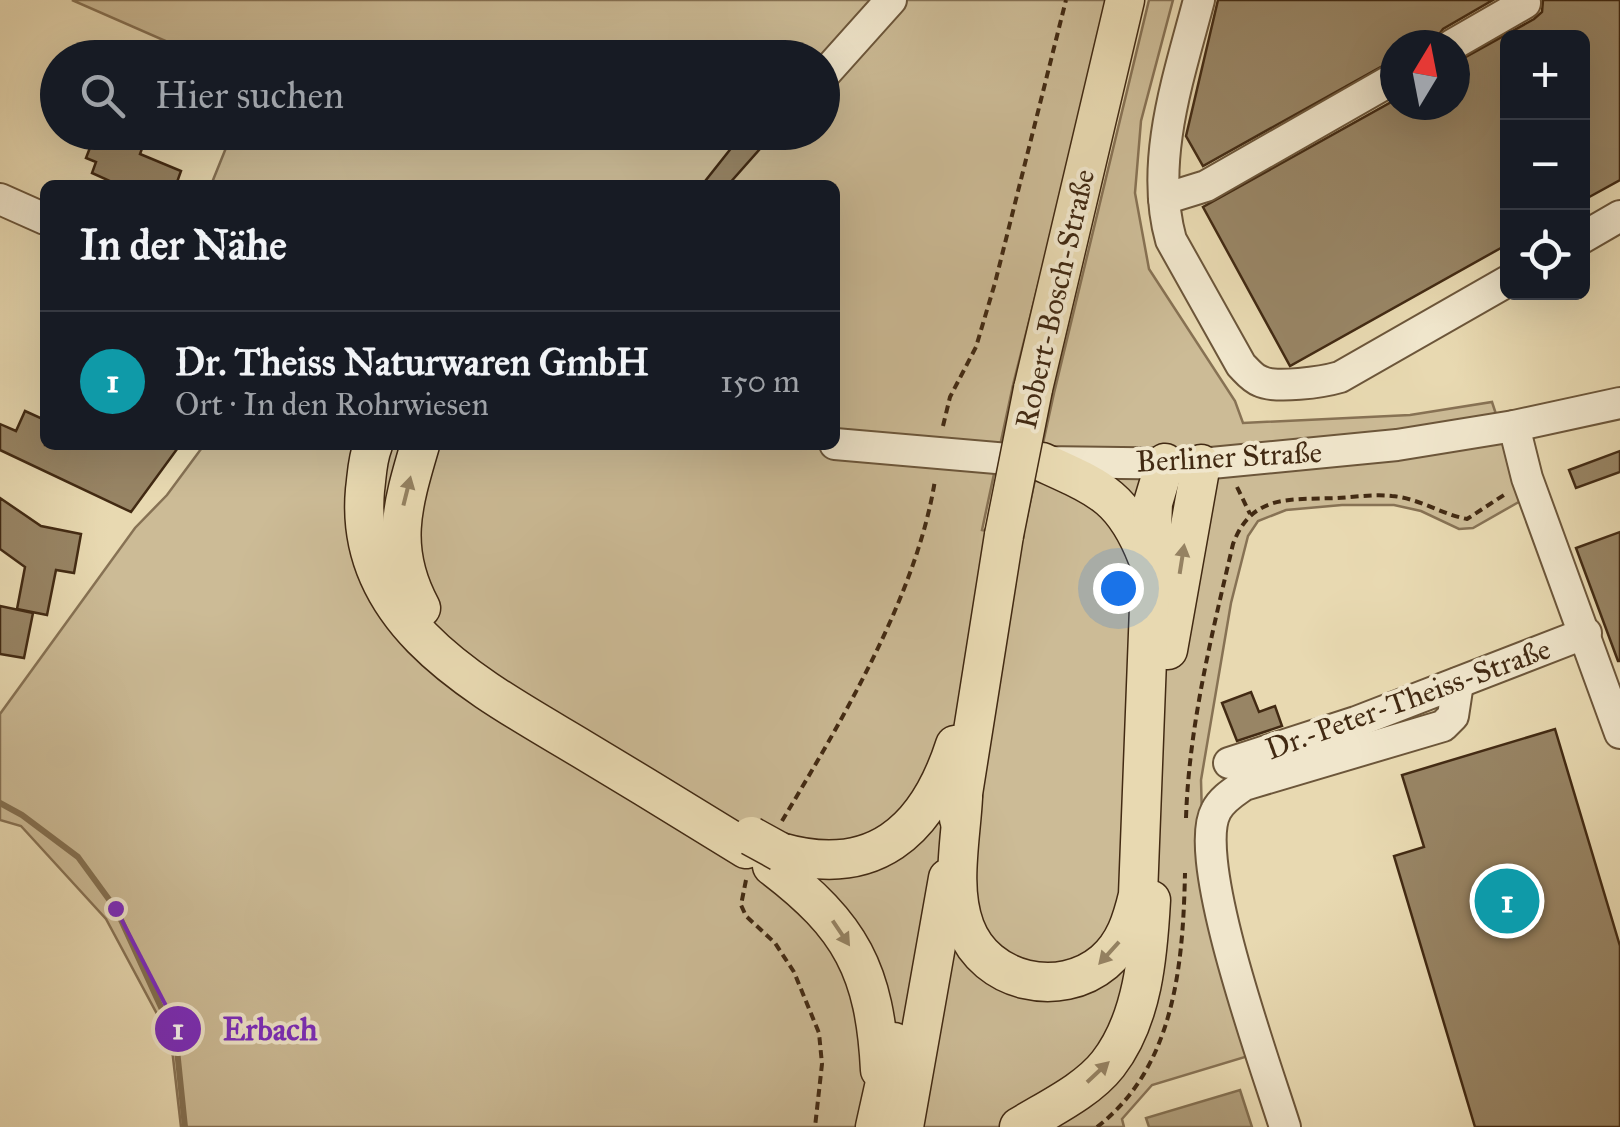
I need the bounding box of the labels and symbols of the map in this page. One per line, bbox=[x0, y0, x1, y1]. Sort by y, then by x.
north arrow bbox=[1380, 30, 1470, 120]
street label: Robert-Bosch-Straße bbox=[1008, 166, 1102, 432]
street label: Berliner Straße bbox=[1135, 434, 1323, 480]
one-way arrow bbox=[400, 475, 415, 506]
one-way arrow bbox=[1175, 543, 1190, 574]
your location bbox=[1093, 563, 1144, 614]
street label: Dr.-Peter-Theiss-Straße bbox=[1261, 631, 1555, 767]
pin: 1 bbox=[1474, 864, 1540, 938]
one-way arrow bbox=[832, 920, 850, 947]
one-way arrow bbox=[1099, 940, 1121, 965]
callout: Erbach bbox=[153, 998, 338, 1060]
text: Erbach bbox=[222, 1010, 318, 1049]
text: 1 bbox=[172, 1011, 184, 1047]
one-way arrow bbox=[1085, 1061, 1110, 1083]

